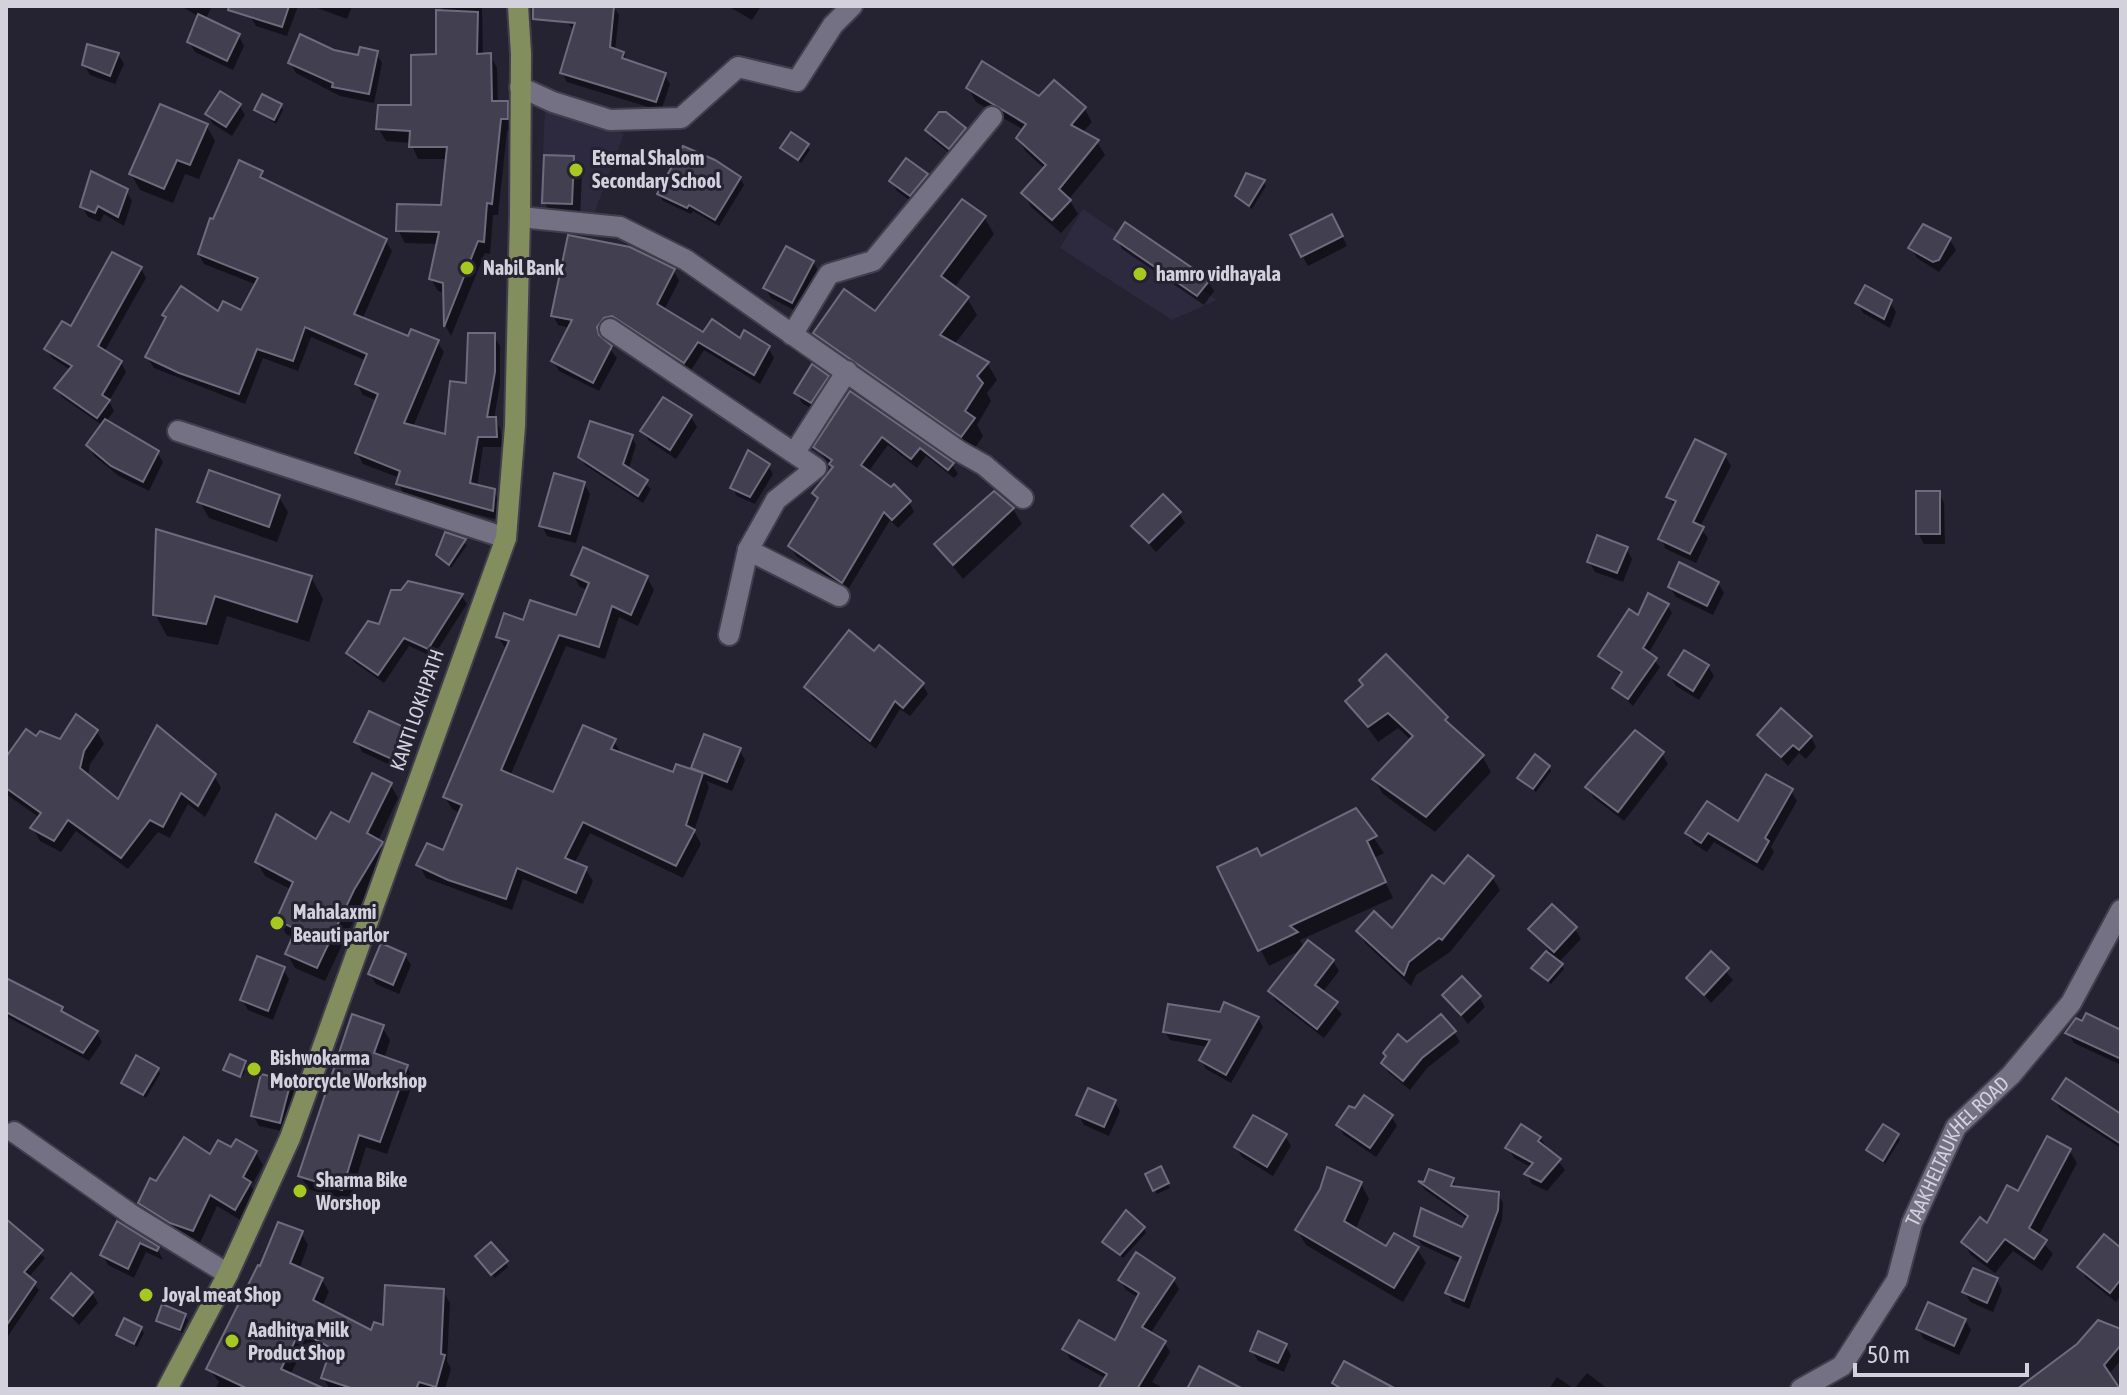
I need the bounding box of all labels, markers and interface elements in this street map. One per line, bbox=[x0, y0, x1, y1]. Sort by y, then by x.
place label: Eternal Shalom Secondary School bbox=[592, 146, 722, 192]
marker: Eternal Shalom Secondary School bbox=[567, 161, 585, 179]
place label: Nabil Bank bbox=[483, 256, 564, 279]
marker: Nabil Bank bbox=[458, 259, 476, 277]
place label: hamro vidhayala bbox=[1156, 262, 1281, 285]
marker: hamro vidhayala bbox=[1131, 265, 1149, 283]
street label: KANTI LOKHPATH bbox=[385, 646, 448, 774]
place label: Mahalaxmi Beauti parlor bbox=[293, 900, 390, 946]
marker: Mahalaxmi Beauti parlor bbox=[268, 914, 286, 932]
place label: Bishwokarma Motorcycle Workshop bbox=[270, 1046, 427, 1092]
marker: Bishwokarma Motorcycle Workshop bbox=[245, 1060, 263, 1078]
street label: TAAKHELTAUKHEL ROAD bbox=[1900, 1071, 2013, 1229]
place label: Sharma Bike Worshop bbox=[315, 1168, 407, 1214]
marker: Sharma Bike Worshop bbox=[291, 1182, 309, 1200]
place label: Joyal meat Shop bbox=[161, 1283, 281, 1306]
marker: Joyal meat Shop bbox=[137, 1286, 155, 1304]
place label: Aadhitya Milk Product Shop bbox=[247, 1318, 349, 1364]
scale bar bbox=[1855, 1327, 2027, 1377]
marker: Aadhitya Milk Product Shop bbox=[223, 1332, 241, 1350]
text: 50 m bbox=[1867, 1341, 1910, 1368]

